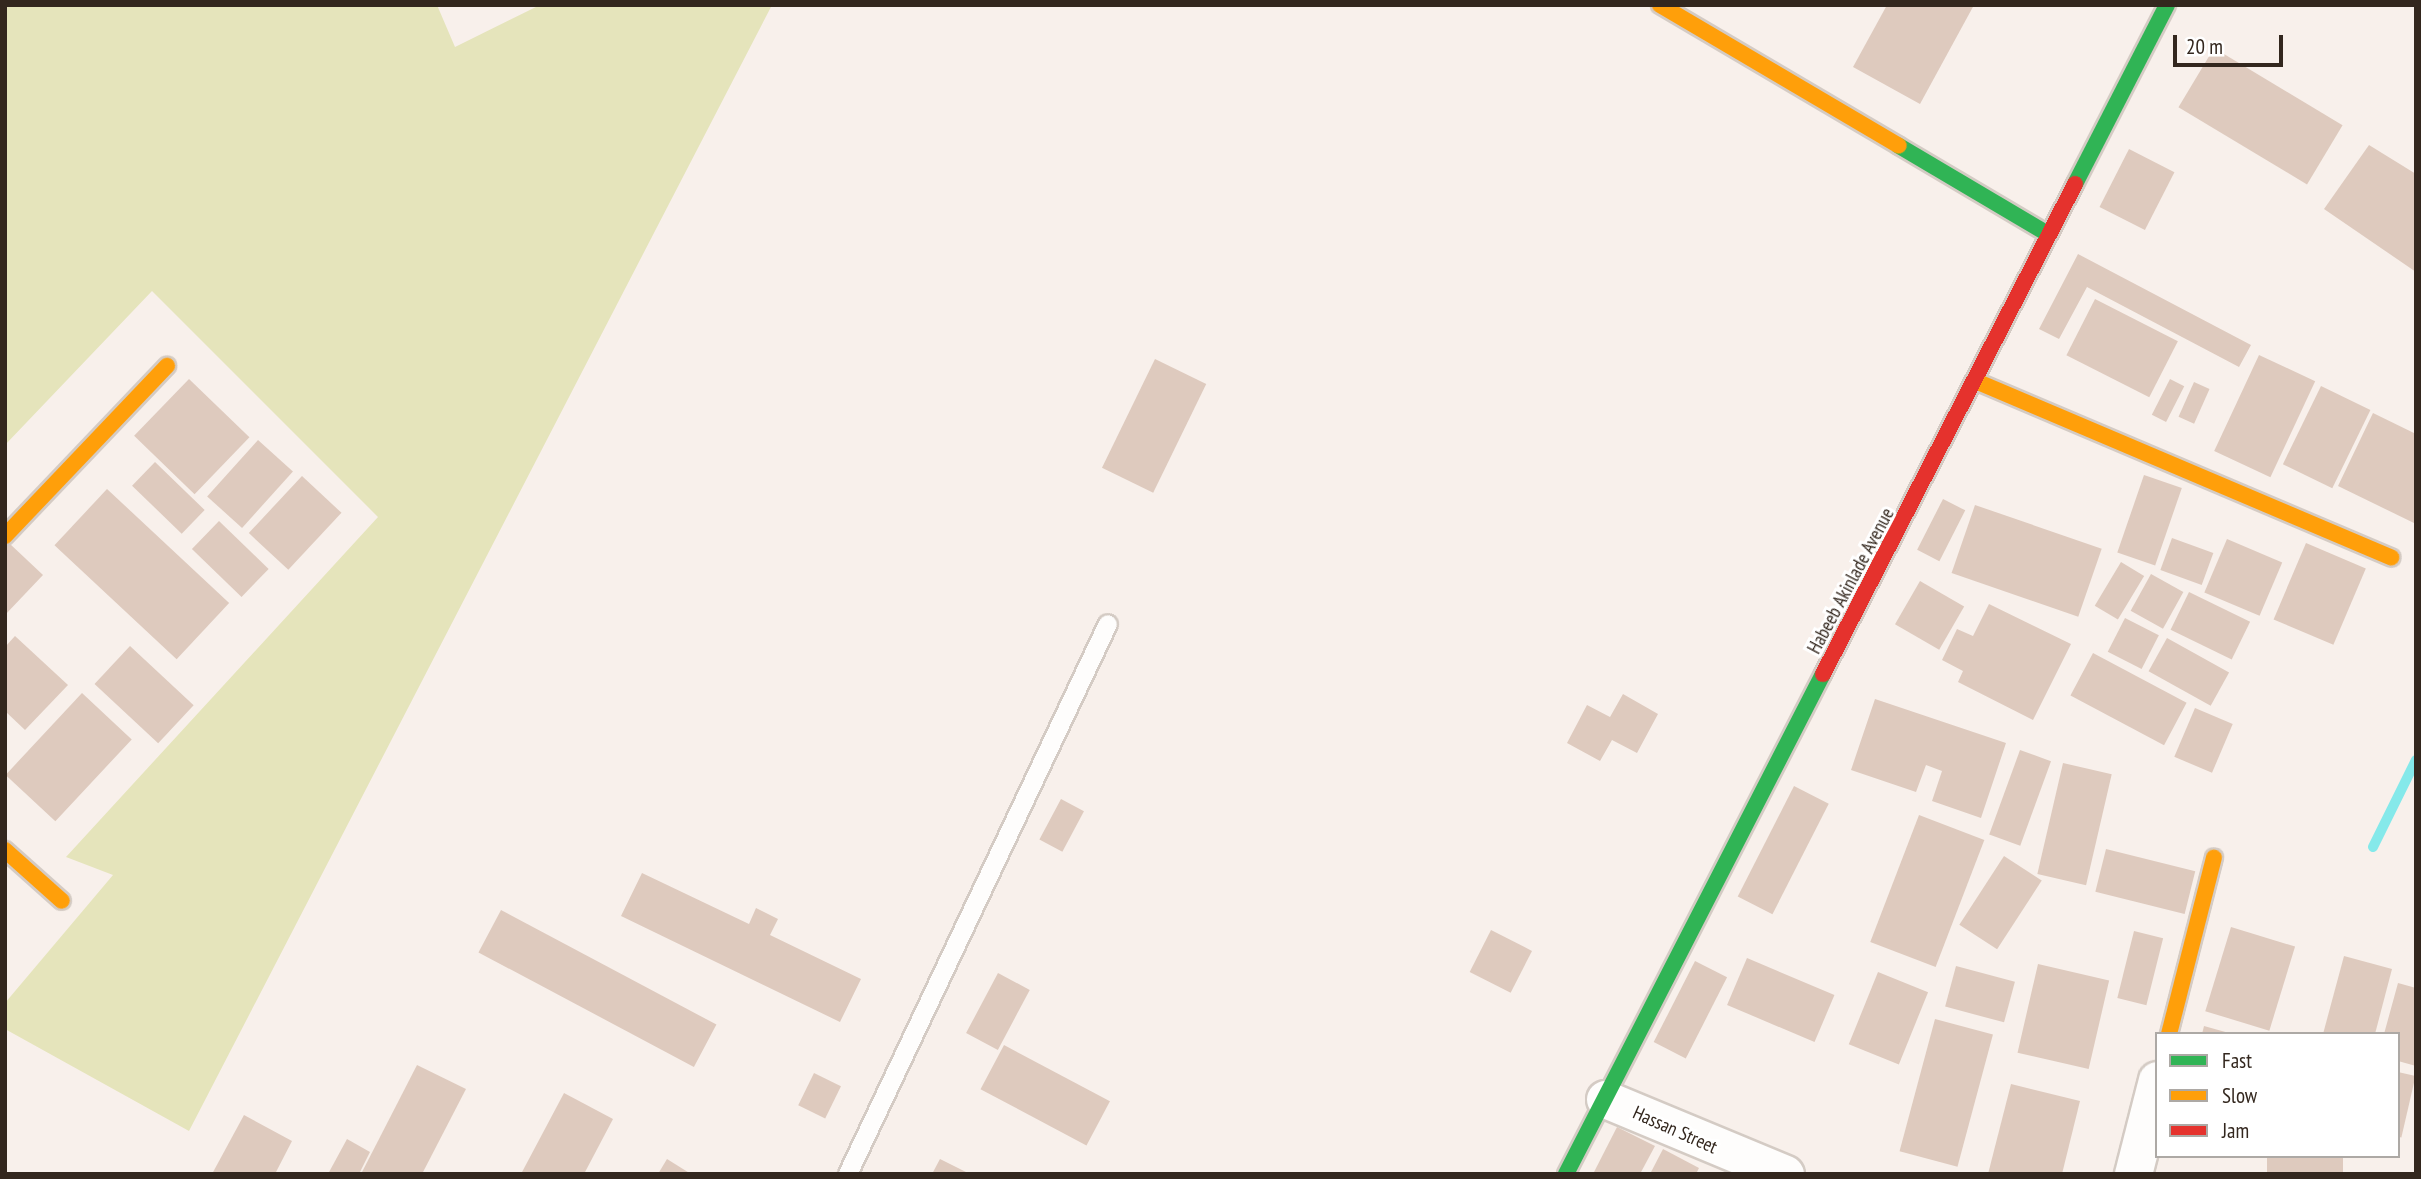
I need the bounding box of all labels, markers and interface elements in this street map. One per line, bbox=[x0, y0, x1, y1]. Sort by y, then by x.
scale bar bbox=[2176, 21, 2286, 65]
text: 20 m bbox=[2186, 33, 2223, 60]
street label: Habeeb Akinlade Avenue bbox=[1803, 504, 1899, 658]
legend bbox=[2155, 1032, 2400, 1158]
text: Fast bbox=[2222, 1047, 2252, 1074]
text: Slow bbox=[2222, 1082, 2257, 1109]
street label: Hassan Street bbox=[1629, 1101, 1721, 1159]
text: Jam bbox=[2222, 1117, 2249, 1144]

